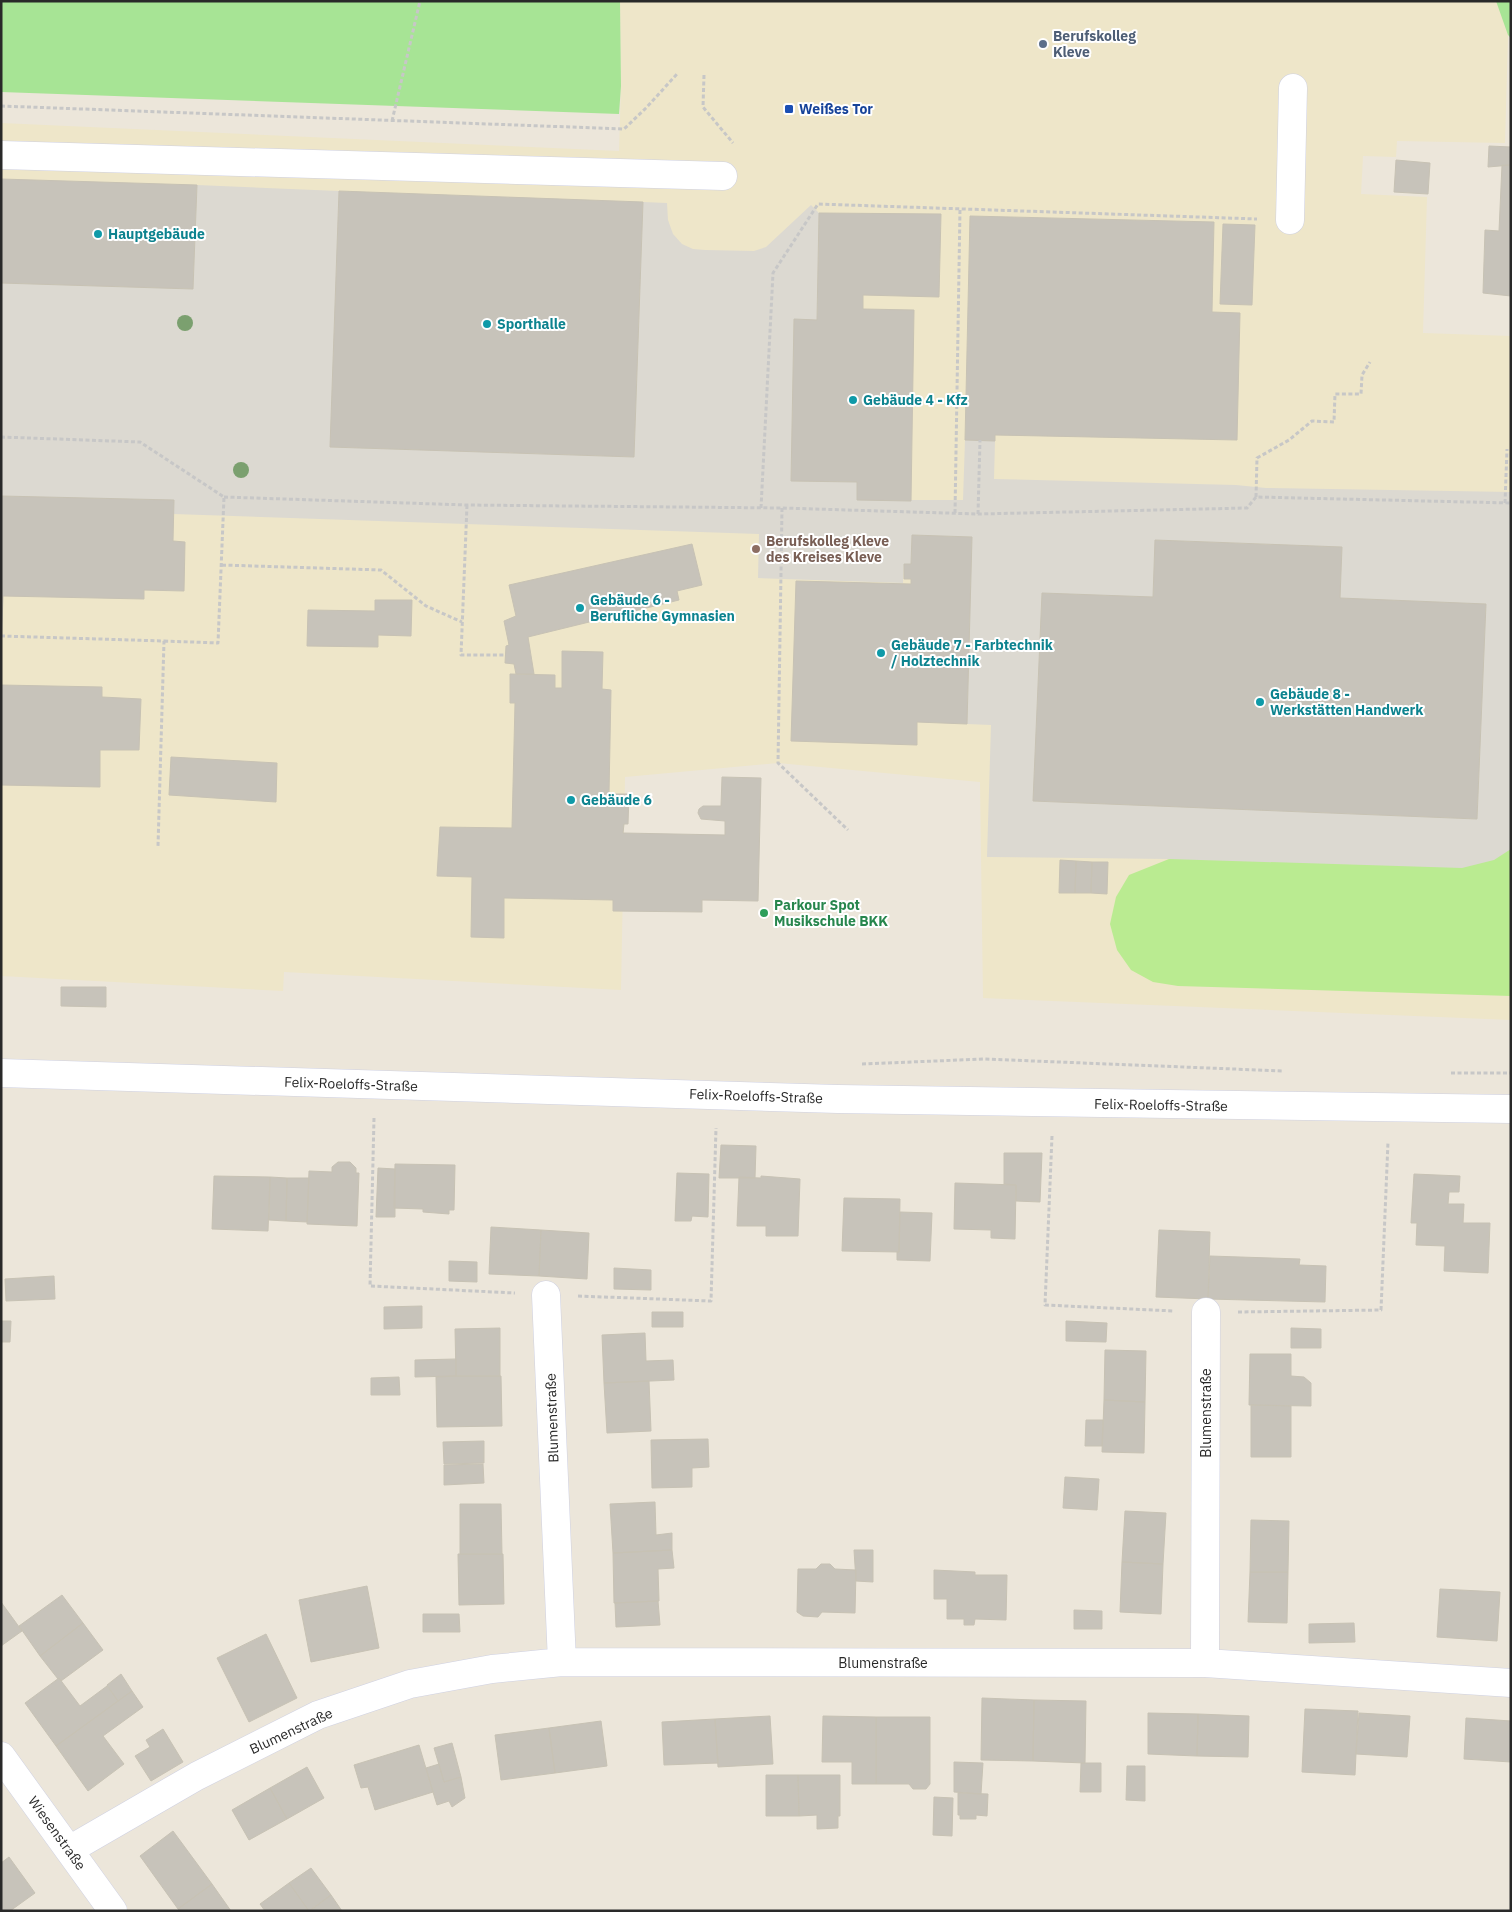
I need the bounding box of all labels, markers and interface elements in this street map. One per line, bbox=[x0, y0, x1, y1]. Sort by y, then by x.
place label: Berufskolleg Kleve bbox=[1053, 27, 1136, 61]
marker: Berufskolleg Kleve bbox=[1037, 38, 1049, 50]
place label: Weißes Tor bbox=[799, 100, 873, 118]
marker: Weißes Tor bbox=[783, 103, 795, 115]
place label: Hauptgebäude bbox=[108, 225, 205, 243]
marker: Hauptgebäude bbox=[92, 228, 104, 240]
place label: Sporthalle bbox=[497, 315, 566, 333]
marker: Sporthalle bbox=[481, 318, 493, 330]
place label: Gebäude 4 - Kfz bbox=[863, 391, 968, 409]
marker: Gebäude 4 - Kfz bbox=[847, 394, 859, 406]
place label: Berufskolleg Kleve des Kreises Kleve bbox=[766, 532, 889, 566]
marker: Berufskolleg Kleve des Kreises Kleve bbox=[750, 543, 762, 555]
place label: Gebäude 6 - Berufliche Gymnasien bbox=[590, 591, 735, 625]
marker: Gebäude 6 - Berufliche Gymnasien bbox=[574, 602, 586, 614]
place label: Gebäude 7 - Farbtechnik / Holztechnik bbox=[891, 636, 1054, 670]
marker: Gebäude 7 - Farbtechnik / Holztechnik bbox=[875, 647, 887, 659]
place label: Gebäude 8 - Werkstätten Handwerk bbox=[1270, 685, 1424, 719]
marker: Gebäude 8 - Werkstätten Handwerk bbox=[1254, 696, 1266, 708]
place label: Gebäude 6 bbox=[581, 791, 652, 809]
marker: Gebäude 6 bbox=[565, 794, 577, 806]
place label: Parkour Spot Musikschule BKK bbox=[774, 896, 888, 930]
marker: Parkour Spot Musikschule BKK bbox=[758, 907, 770, 919]
street label: Felix-Roeloffs-Straße bbox=[284, 1073, 418, 1095]
street label: Felix-Roeloffs-Straße bbox=[689, 1085, 823, 1107]
street label: Felix-Roeloffs-Straße bbox=[1094, 1095, 1228, 1115]
street label: Blumenstraße bbox=[1197, 1368, 1215, 1458]
street label: Blumenstraße bbox=[541, 1373, 563, 1463]
street label: Blumenstraße bbox=[838, 1654, 928, 1672]
street label: Blumenstraße bbox=[247, 1704, 336, 1758]
street label: Wiesenstraße bbox=[24, 1793, 90, 1874]

